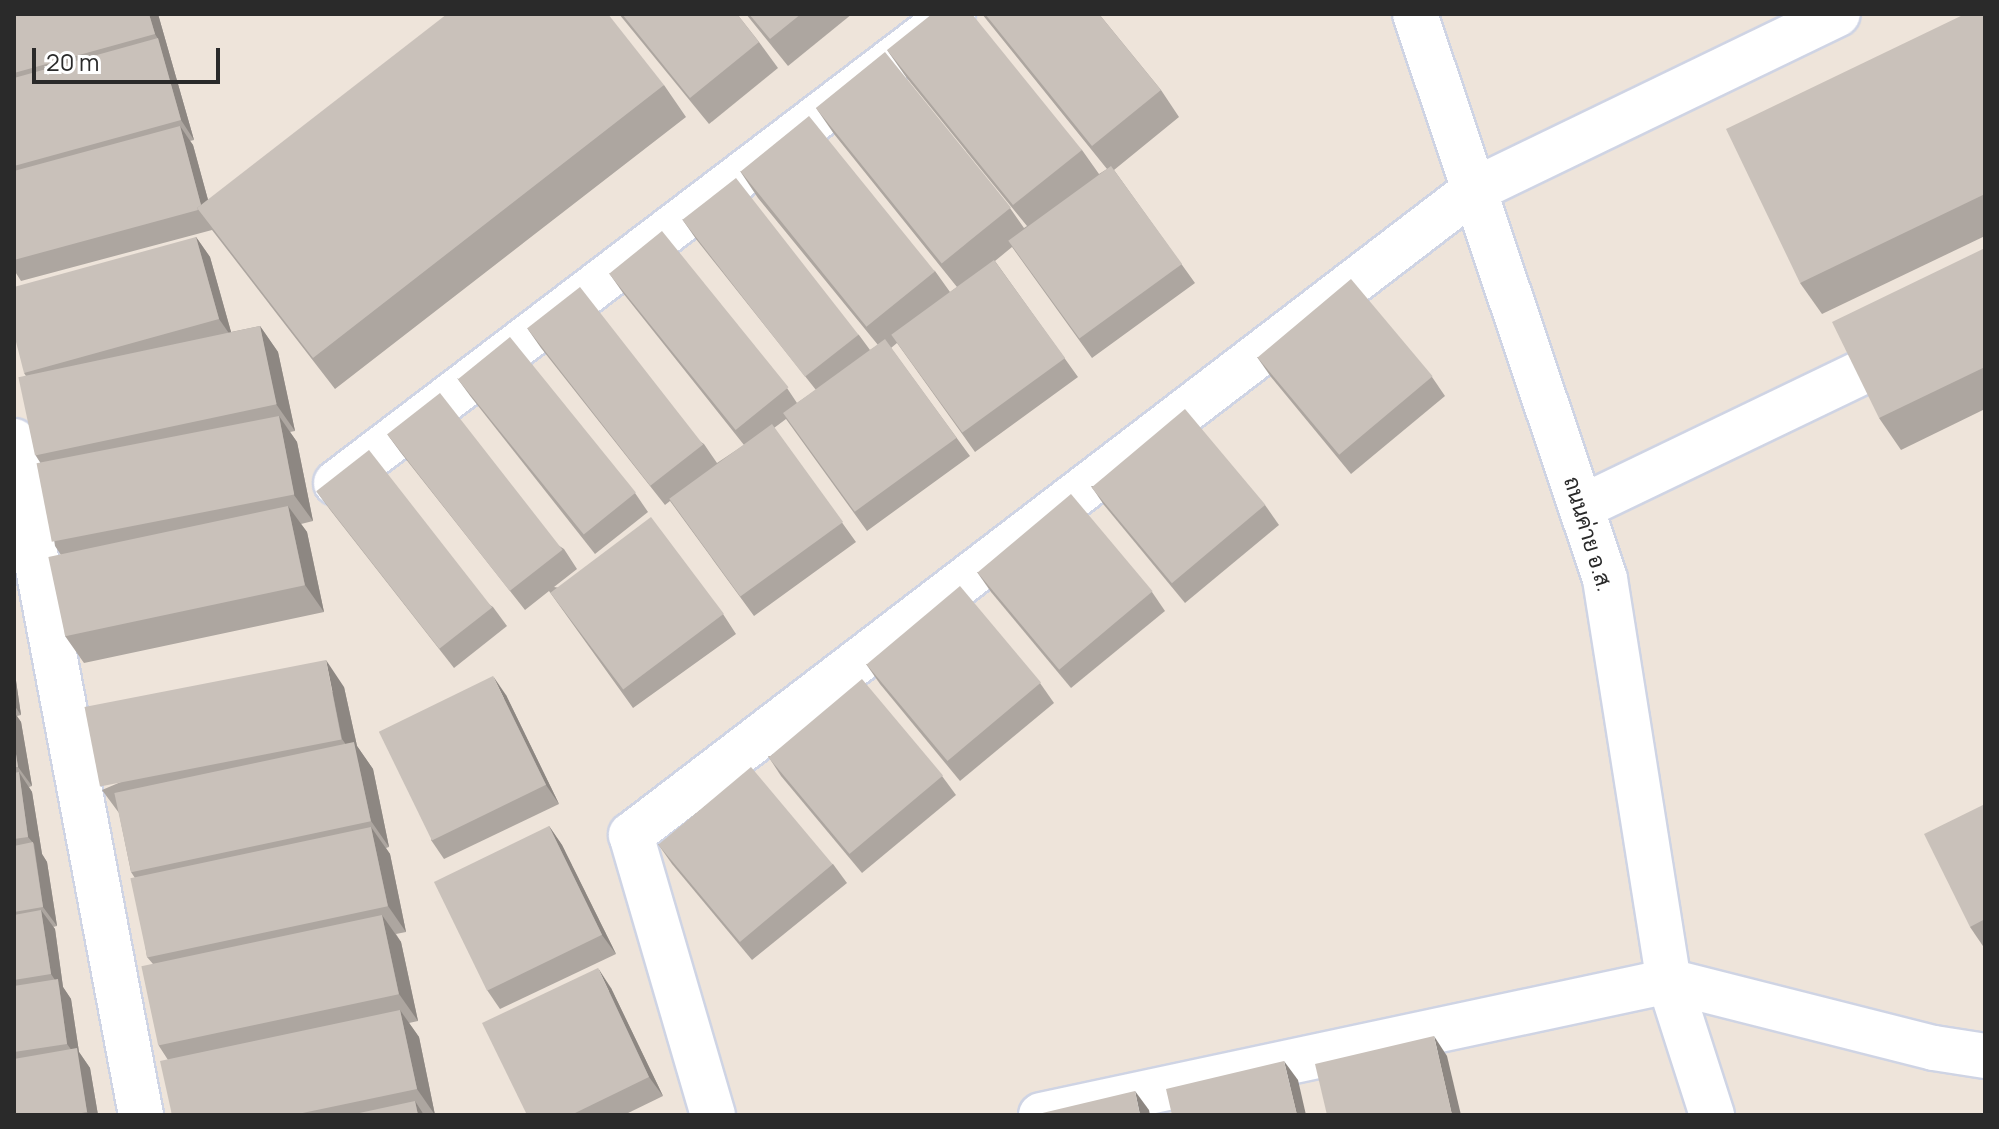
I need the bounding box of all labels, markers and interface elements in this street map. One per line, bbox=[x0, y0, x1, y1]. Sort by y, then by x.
scale bar bbox=[36, 32, 224, 82]
text: 20 m bbox=[46, 45, 99, 78]
street label: ถนนค่าย อ.ส. bbox=[1558, 473, 1618, 595]

